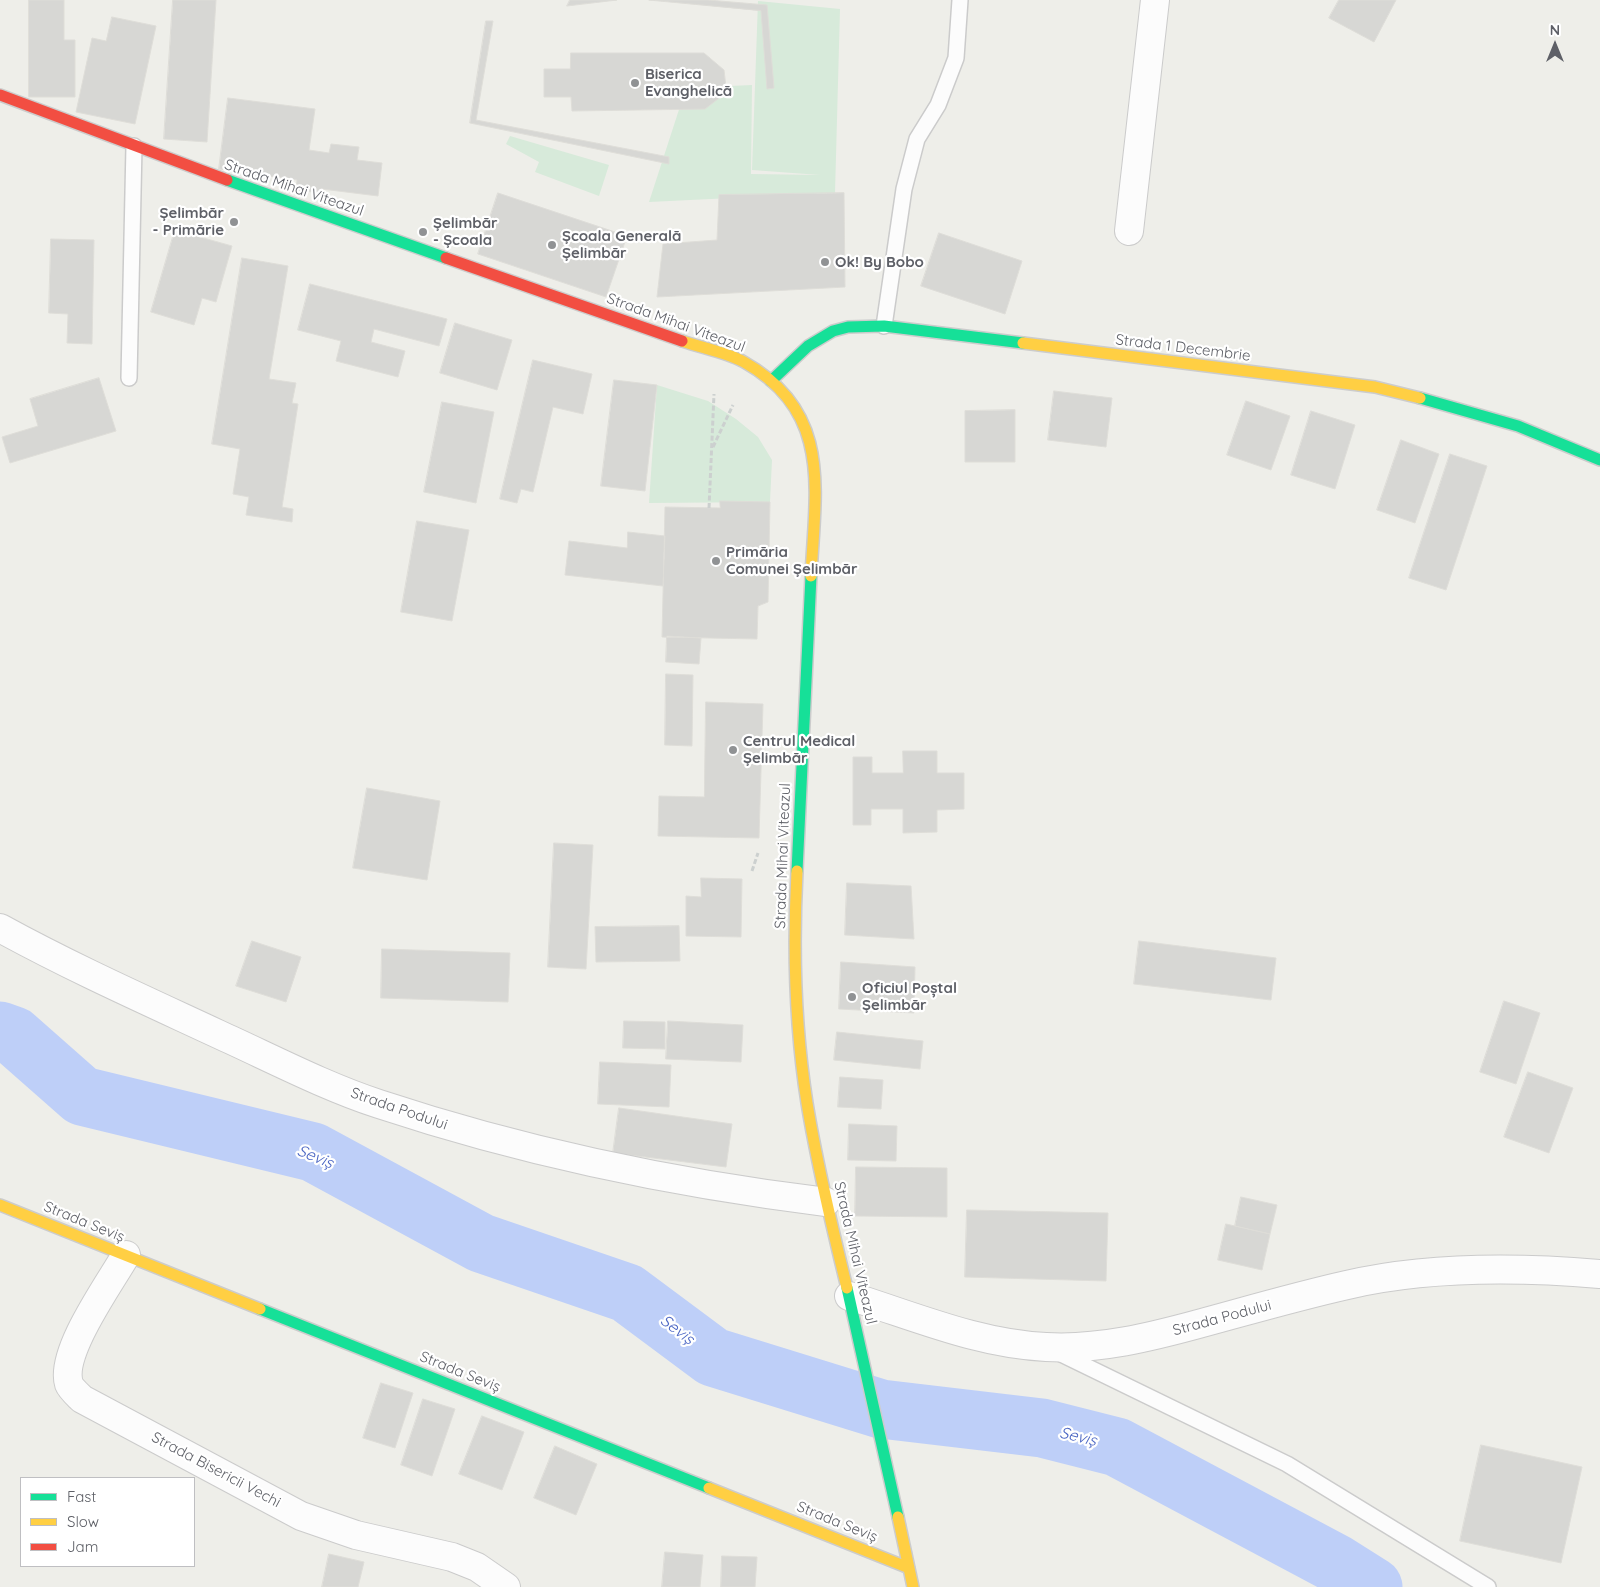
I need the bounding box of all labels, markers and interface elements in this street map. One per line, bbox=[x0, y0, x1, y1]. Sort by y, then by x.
north arrow bbox=[1530, 20, 1580, 70]
text: N bbox=[1550, 21, 1560, 39]
place label: Biserica Evanghelică bbox=[645, 65, 732, 100]
marker: Biserica Evanghelică bbox=[629, 77, 641, 89]
street label: Strada Mihai Viteazul bbox=[222, 156, 366, 220]
place label: Șelimbăr - Primărie bbox=[153, 204, 224, 239]
place label: Șelimbăr - Școala bbox=[433, 214, 498, 249]
marker: Șelimbăr - Primărie bbox=[228, 216, 240, 228]
marker: Șelimbăr - Școala bbox=[417, 226, 429, 238]
place label: Școala Generală Șelimbăr bbox=[562, 227, 682, 262]
marker: Școala Generală Șelimbăr bbox=[546, 239, 558, 251]
place label: Ok! By Bobo bbox=[835, 253, 924, 271]
marker: Ok! By Bobo bbox=[819, 256, 831, 268]
street label: Strada Mihai Viteazul bbox=[604, 290, 748, 356]
street label: Strada 1 Decembrie bbox=[1114, 331, 1252, 365]
place label: Primăria Comunei Șelimbăr bbox=[726, 543, 858, 578]
marker: Primăria Comunei Șelimbăr bbox=[710, 555, 722, 567]
place label: Centrul Medical Șelimbăr bbox=[743, 732, 855, 767]
marker: Centrul Medical Șelimbăr bbox=[727, 744, 739, 756]
street label: Strada Mihai Viteazul bbox=[771, 783, 795, 929]
place label: Oficiul Poștal Șelimbăr bbox=[862, 979, 957, 1014]
marker: Oficiul Poștal Șelimbăr bbox=[846, 991, 858, 1003]
street label: Strada Podului bbox=[348, 1084, 450, 1134]
water label: Seviș bbox=[294, 1141, 336, 1173]
street label: Strada Mihai Viteazul bbox=[830, 1180, 880, 1326]
street label: Strada Seviș bbox=[41, 1198, 127, 1246]
street label: Strada Podului bbox=[1171, 1296, 1273, 1340]
water label: Seviș bbox=[656, 1311, 698, 1349]
street label: Strada Seviș bbox=[417, 1348, 503, 1396]
water label: Seviș bbox=[1058, 1423, 1098, 1451]
street label: Strada Bisericii Vechi bbox=[148, 1428, 284, 1512]
legend bbox=[20, 1477, 195, 1567]
text: Fast bbox=[67, 1487, 96, 1506]
street label: Strada Seviș bbox=[794, 1498, 880, 1546]
text: Slow bbox=[67, 1512, 99, 1531]
text: Jam bbox=[67, 1537, 98, 1556]

